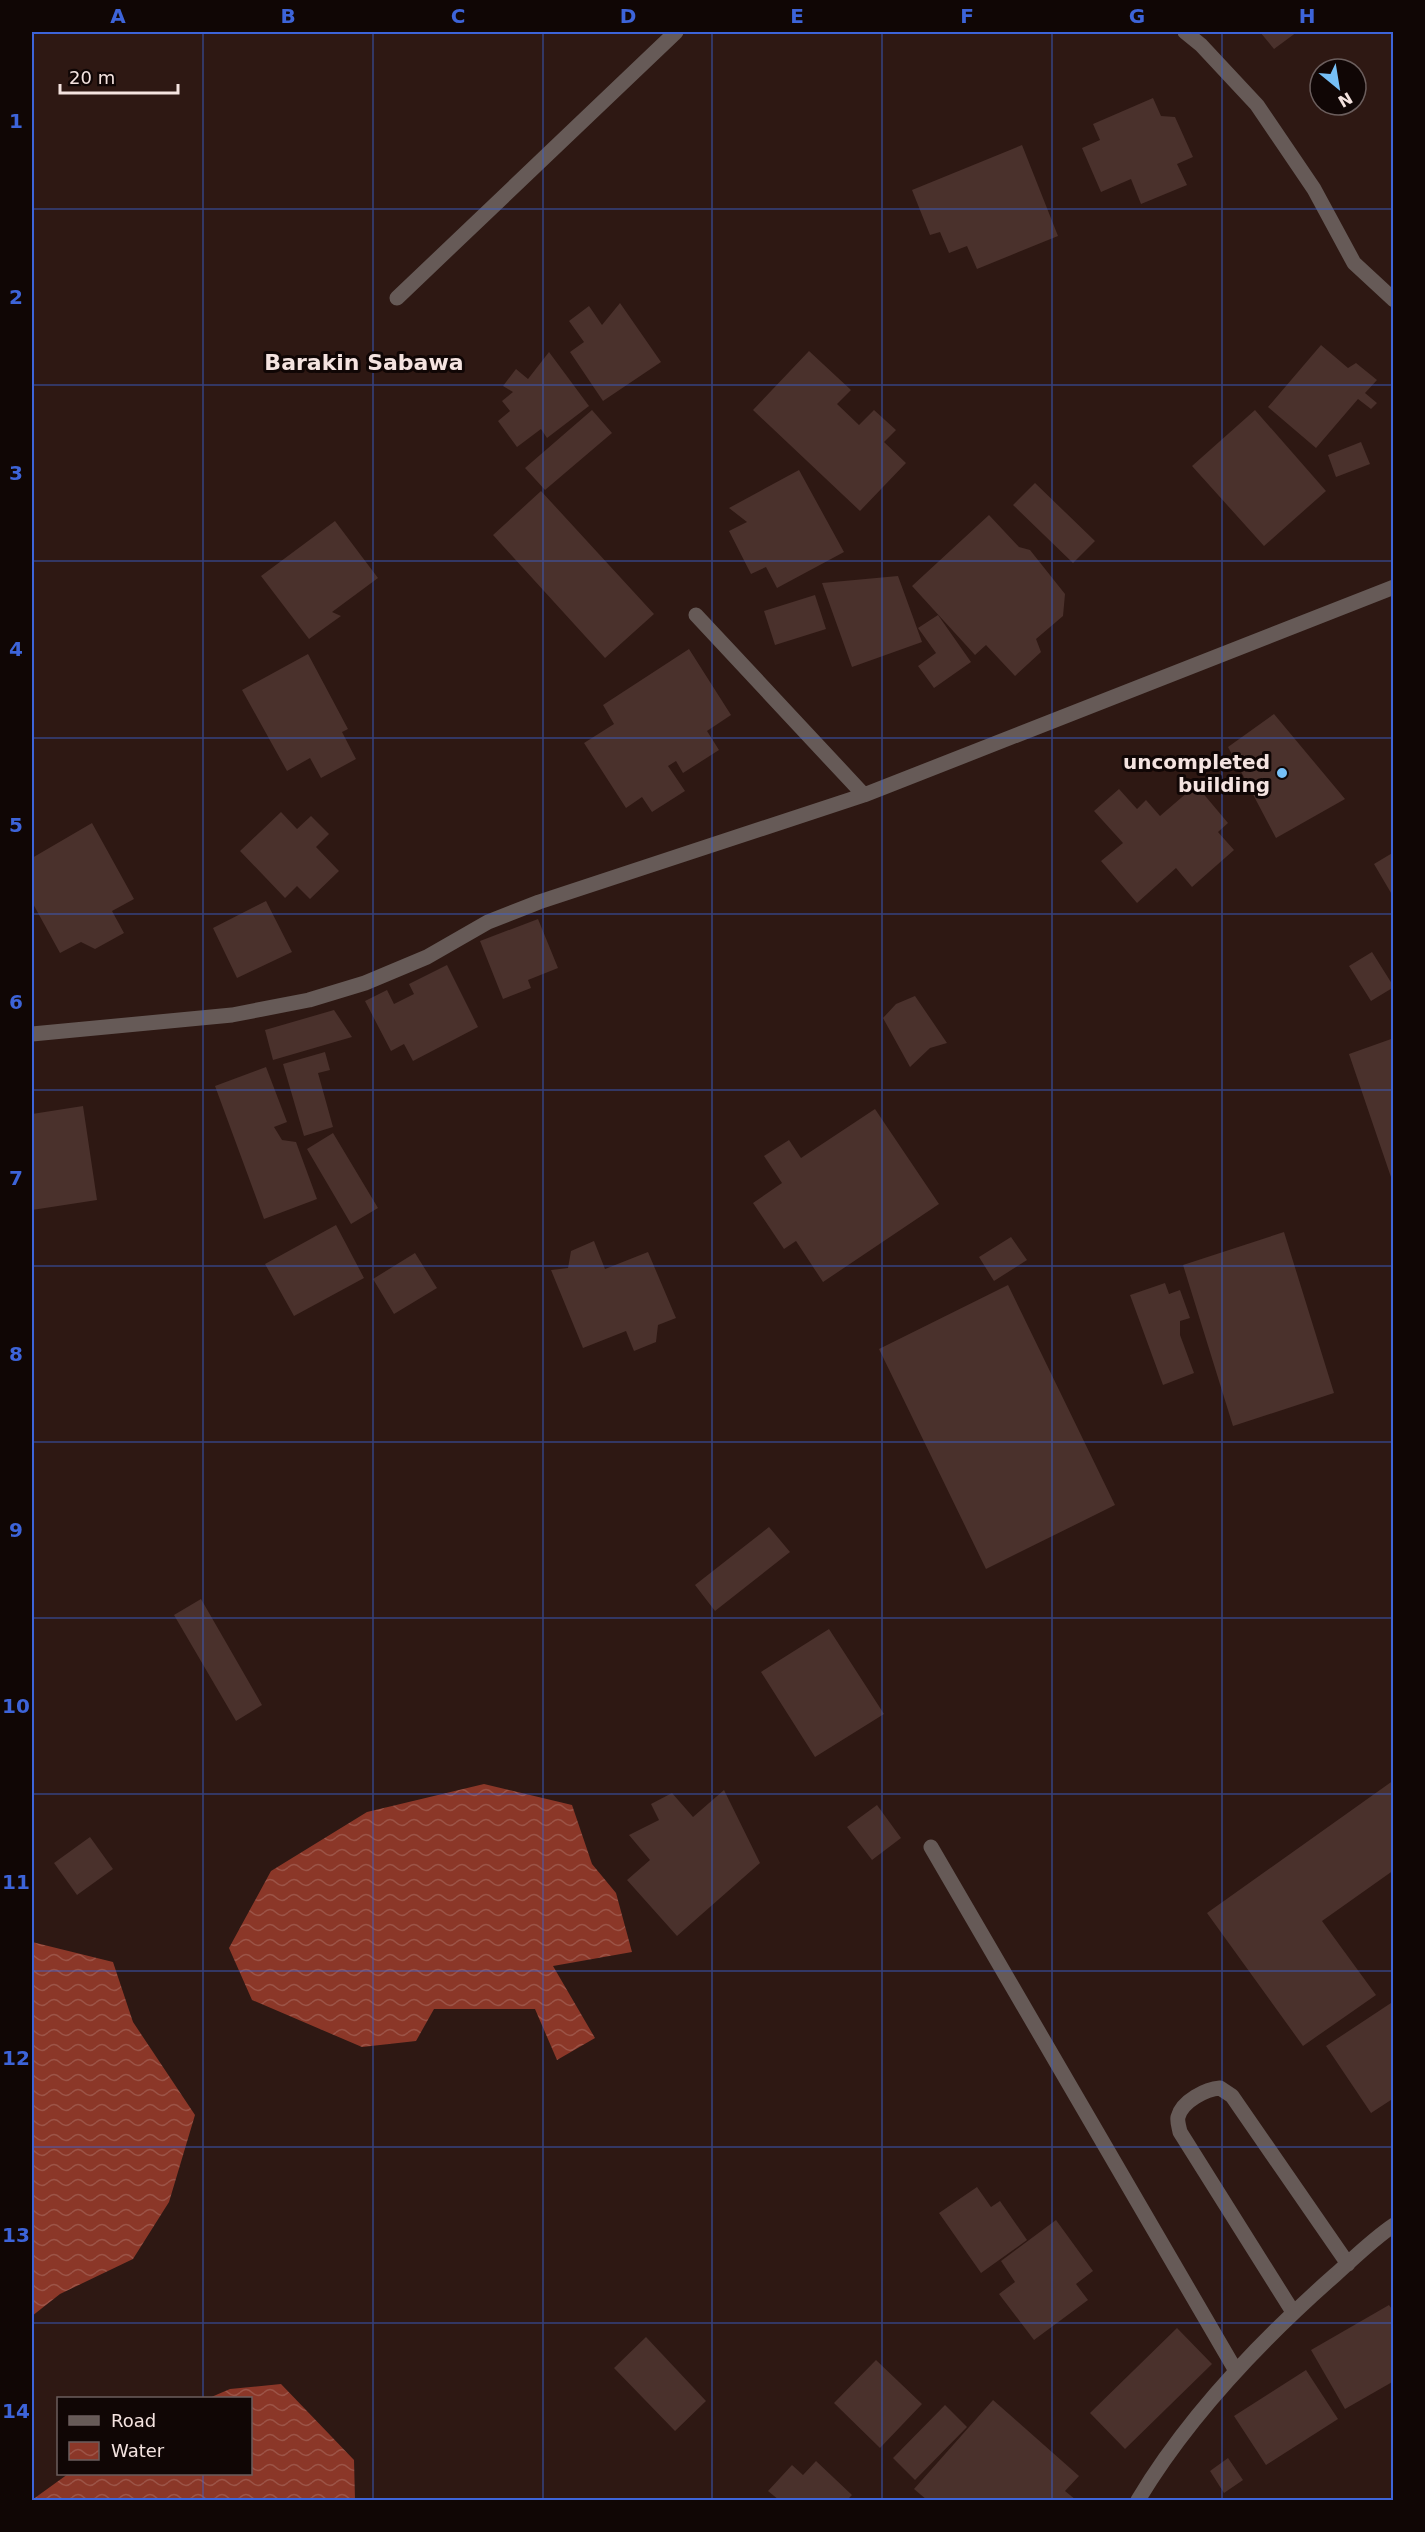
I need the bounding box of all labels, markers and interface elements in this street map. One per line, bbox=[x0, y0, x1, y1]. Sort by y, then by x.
text: A bbox=[110, 4, 126, 28]
text: B bbox=[280, 4, 296, 28]
text: C bbox=[451, 4, 465, 28]
text: D bbox=[620, 4, 636, 28]
text: E bbox=[790, 4, 804, 28]
text: F bbox=[960, 4, 974, 28]
text: G bbox=[1129, 4, 1145, 28]
text: H bbox=[1299, 4, 1315, 28]
scale bar bbox=[60, 57, 178, 95]
north arrow bbox=[1308, 57, 1368, 117]
text: 20 m bbox=[69, 67, 115, 88]
text: N bbox=[1335, 88, 1356, 111]
text: 1 bbox=[9, 109, 23, 133]
text: 2 bbox=[9, 285, 23, 309]
district label: Barakin Sabawa bbox=[264, 350, 464, 375]
text: 3 bbox=[9, 461, 23, 485]
text: 4 bbox=[9, 637, 23, 661]
place label: uncompleted building bbox=[1123, 750, 1270, 797]
marker: uncompleted building bbox=[1275, 766, 1289, 780]
text: 5 bbox=[9, 813, 23, 837]
text: 6 bbox=[9, 990, 23, 1014]
text: 7 bbox=[9, 1166, 23, 1190]
text: 8 bbox=[9, 1342, 23, 1366]
text: 9 bbox=[9, 1518, 23, 1542]
text: 10 bbox=[2, 1694, 30, 1718]
text: 11 bbox=[2, 1870, 30, 1894]
text: 12 bbox=[2, 2046, 30, 2070]
text: 13 bbox=[2, 2223, 30, 2247]
legend bbox=[57, 2397, 252, 2475]
text: 14 bbox=[2, 2399, 30, 2423]
text: Road bbox=[111, 2410, 156, 2431]
text: Water bbox=[111, 2440, 165, 2461]

